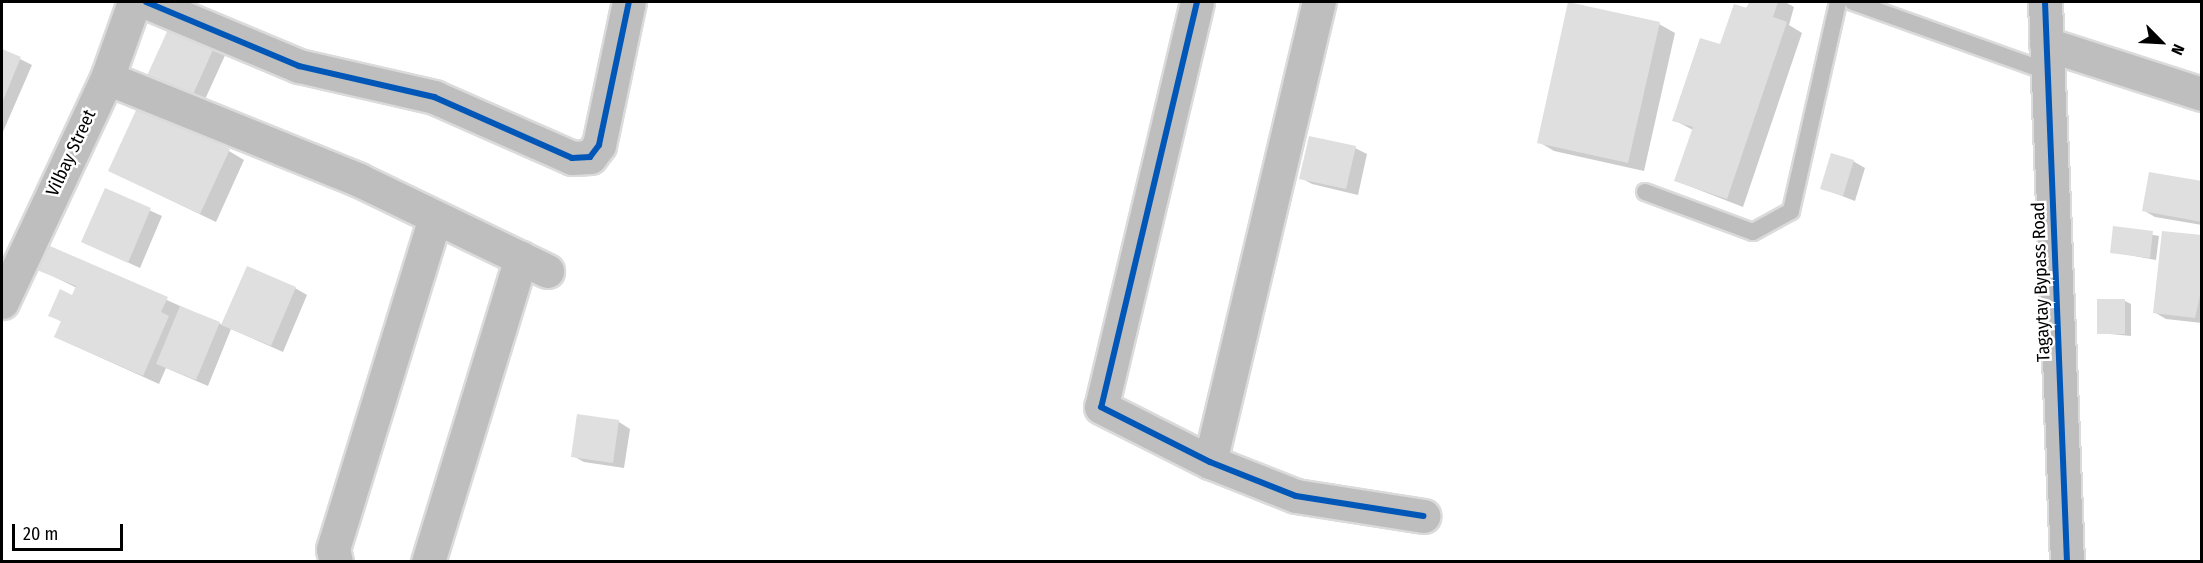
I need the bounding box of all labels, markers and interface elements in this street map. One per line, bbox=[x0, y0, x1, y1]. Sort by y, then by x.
north arrow bbox=[2131, 12, 2191, 72]
text: N bbox=[2167, 41, 2189, 58]
street label: Vilbay Street bbox=[42, 106, 100, 200]
street label: Tagaytay Bypass Road bbox=[2027, 202, 2055, 362]
scale bar bbox=[15, 512, 126, 550]
text: 20 m bbox=[23, 523, 58, 545]

